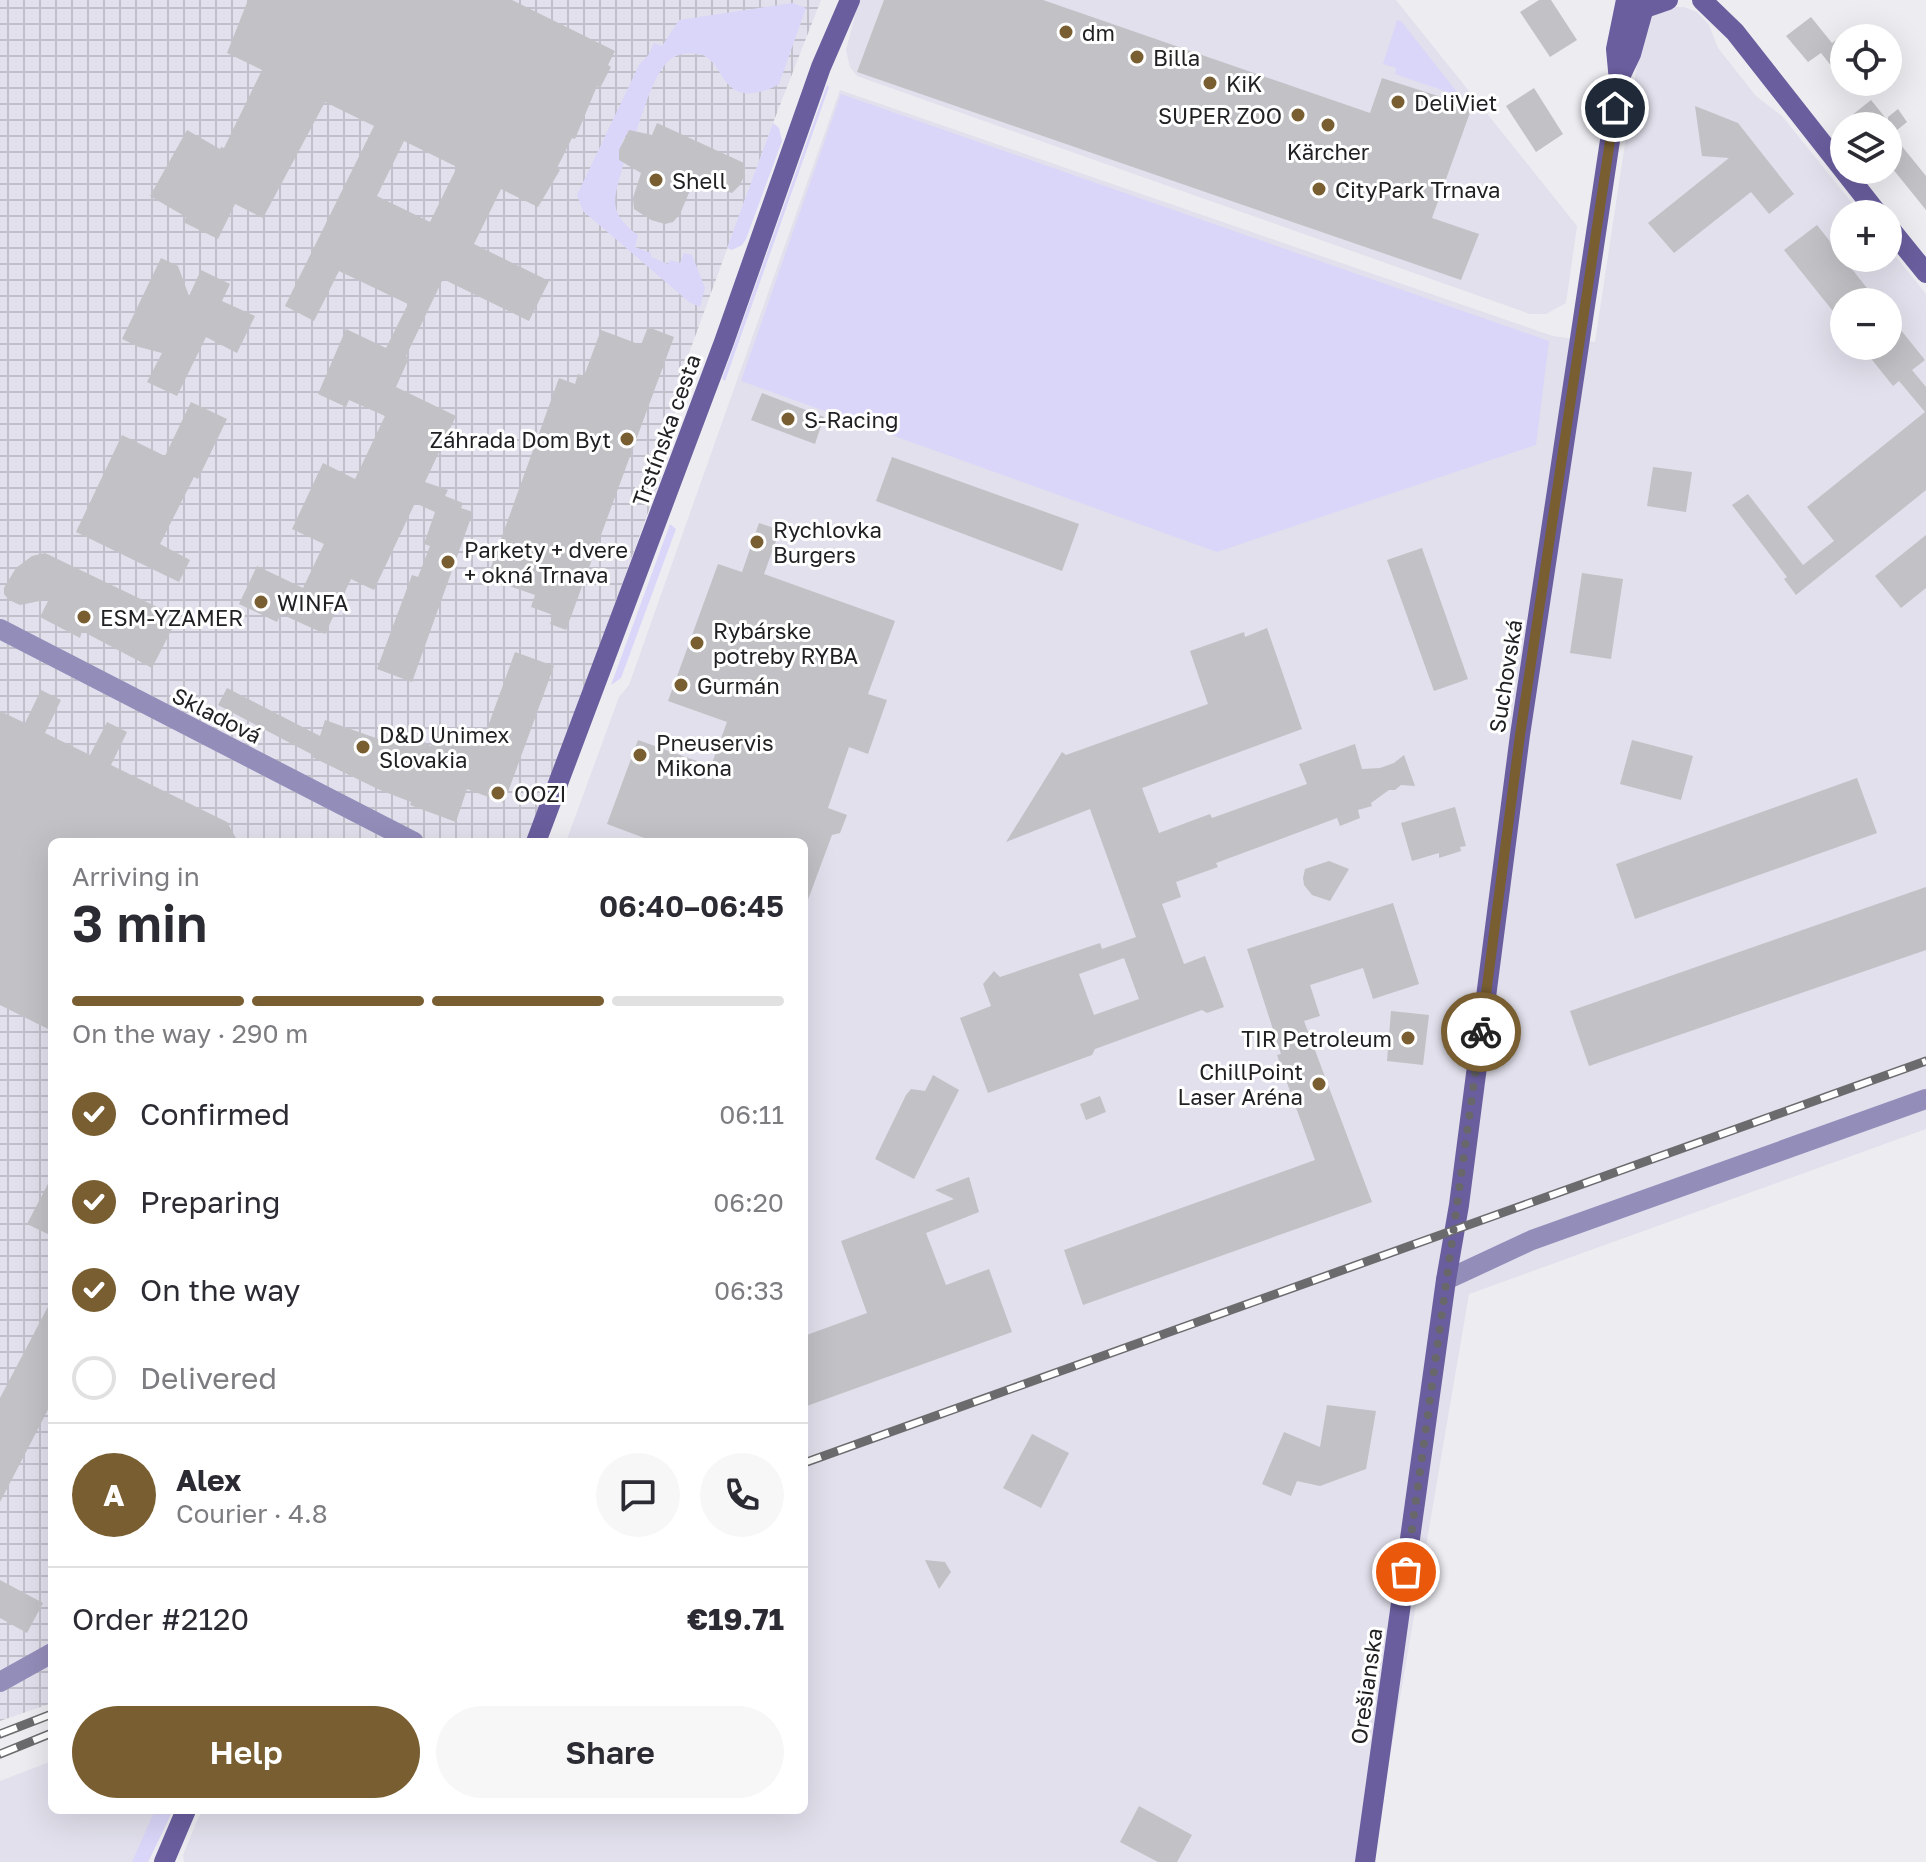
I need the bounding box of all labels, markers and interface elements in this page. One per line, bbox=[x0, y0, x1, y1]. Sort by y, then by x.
place label: dm bbox=[1082, 19, 1115, 46]
marker: dm bbox=[1057, 23, 1075, 41]
map controls bbox=[1830, 24, 1902, 360]
button: locate bbox=[1830, 24, 1902, 96]
place label: Billa bbox=[1153, 44, 1200, 71]
marker: Billa bbox=[1128, 48, 1146, 66]
place label: KiK bbox=[1226, 70, 1262, 97]
marker: KiK bbox=[1201, 74, 1219, 92]
pin bbox=[1581, 74, 1649, 142]
icon: home bbox=[1593, 86, 1637, 130]
place label: DeliViet bbox=[1414, 89, 1497, 116]
marker: DeliViet bbox=[1389, 93, 1407, 111]
place label: SUPER ZOO bbox=[1158, 102, 1282, 129]
marker: SUPER ZOO bbox=[1289, 106, 1307, 124]
button: layers bbox=[1830, 112, 1902, 184]
marker: Kärcher bbox=[1319, 116, 1337, 134]
place label: Kärcher bbox=[1287, 138, 1370, 165]
place label: Shell bbox=[672, 167, 726, 194]
marker: Shell bbox=[647, 171, 665, 189]
place label: CityPark Trnava bbox=[1335, 176, 1500, 203]
marker: CityPark Trnava bbox=[1310, 180, 1328, 198]
button: + bbox=[1830, 200, 1902, 272]
button: − bbox=[1830, 288, 1902, 360]
street label: Trstínska cesta bbox=[626, 350, 706, 510]
place label: S-Racing bbox=[804, 406, 899, 433]
marker: S-Racing bbox=[779, 410, 797, 428]
place label: Záhrada Dom Byt bbox=[430, 426, 611, 453]
marker: Záhrada Dom Byt bbox=[618, 430, 636, 448]
place label: Rychlovka Burgers bbox=[773, 516, 882, 568]
marker: Rychlovka Burgers bbox=[748, 533, 766, 551]
place label: Parkety + dvere + okná Trnava bbox=[464, 536, 628, 588]
marker: Parkety + dvere + okná Trnava bbox=[439, 553, 457, 571]
place label: WINFA bbox=[277, 589, 349, 616]
marker: WINFA bbox=[252, 593, 270, 611]
place label: ESM-YZAMER bbox=[100, 604, 243, 631]
marker: ESM-YZAMER bbox=[75, 608, 93, 626]
place label: Rybárske potreby RYBA bbox=[713, 617, 858, 669]
street label: Suchovská bbox=[1483, 617, 1527, 735]
marker: Rybárske potreby RYBA bbox=[688, 634, 706, 652]
place label: Gurmán bbox=[697, 672, 780, 699]
marker: Gurmán bbox=[672, 676, 690, 694]
street label: Skladová bbox=[168, 681, 266, 749]
place label: D&D Unimex Slovakia bbox=[379, 721, 509, 773]
place label: Pneuservis Mikona bbox=[656, 729, 774, 781]
marker: D&D Unimex Slovakia bbox=[354, 738, 372, 756]
marker: Pneuservis Mikona bbox=[631, 746, 649, 764]
place label: OOZI bbox=[514, 780, 566, 807]
marker: OOZI bbox=[489, 784, 507, 802]
text: Arriving in bbox=[72, 861, 200, 892]
text: 06:40–06:45 bbox=[599, 888, 784, 924]
text: 3 min bbox=[72, 891, 207, 953]
courier bbox=[1441, 992, 1521, 1072]
icon: bike bbox=[1459, 1010, 1503, 1054]
text: On the way · 290 m bbox=[72, 1018, 308, 1049]
place label: TIR Petroleum bbox=[1241, 1025, 1392, 1052]
marker: TIR Petroleum bbox=[1399, 1029, 1417, 1047]
place label: ChillPoint Laser Aréna bbox=[1177, 1058, 1303, 1110]
marker: ChillPoint Laser Aréna bbox=[1310, 1075, 1328, 1093]
icon: check bbox=[72, 1092, 116, 1136]
text: Confirmed bbox=[140, 1096, 290, 1132]
text: 06:11 bbox=[719, 1099, 784, 1130]
icon: check bbox=[72, 1180, 116, 1224]
text: Preparing bbox=[140, 1184, 281, 1220]
text: 06:20 bbox=[713, 1187, 784, 1218]
icon: check bbox=[72, 1268, 116, 1312]
text: On the way bbox=[140, 1272, 300, 1308]
text: 06:33 bbox=[714, 1275, 784, 1306]
text: Delivered bbox=[140, 1360, 277, 1396]
button: chat bbox=[596, 1453, 680, 1537]
button: phone bbox=[700, 1453, 784, 1537]
text: Alex bbox=[176, 1462, 241, 1498]
text: A bbox=[103, 1477, 125, 1513]
text: Courier · 4.8 bbox=[176, 1498, 328, 1529]
pin bbox=[1372, 1538, 1440, 1606]
icon: bag bbox=[1384, 1550, 1428, 1594]
text: Order #2120 bbox=[72, 1601, 249, 1637]
text: €19.71 bbox=[687, 1601, 784, 1637]
street label: Orešianska bbox=[1344, 1626, 1388, 1746]
button: Help bbox=[72, 1706, 420, 1798]
button: Share bbox=[436, 1706, 784, 1798]

